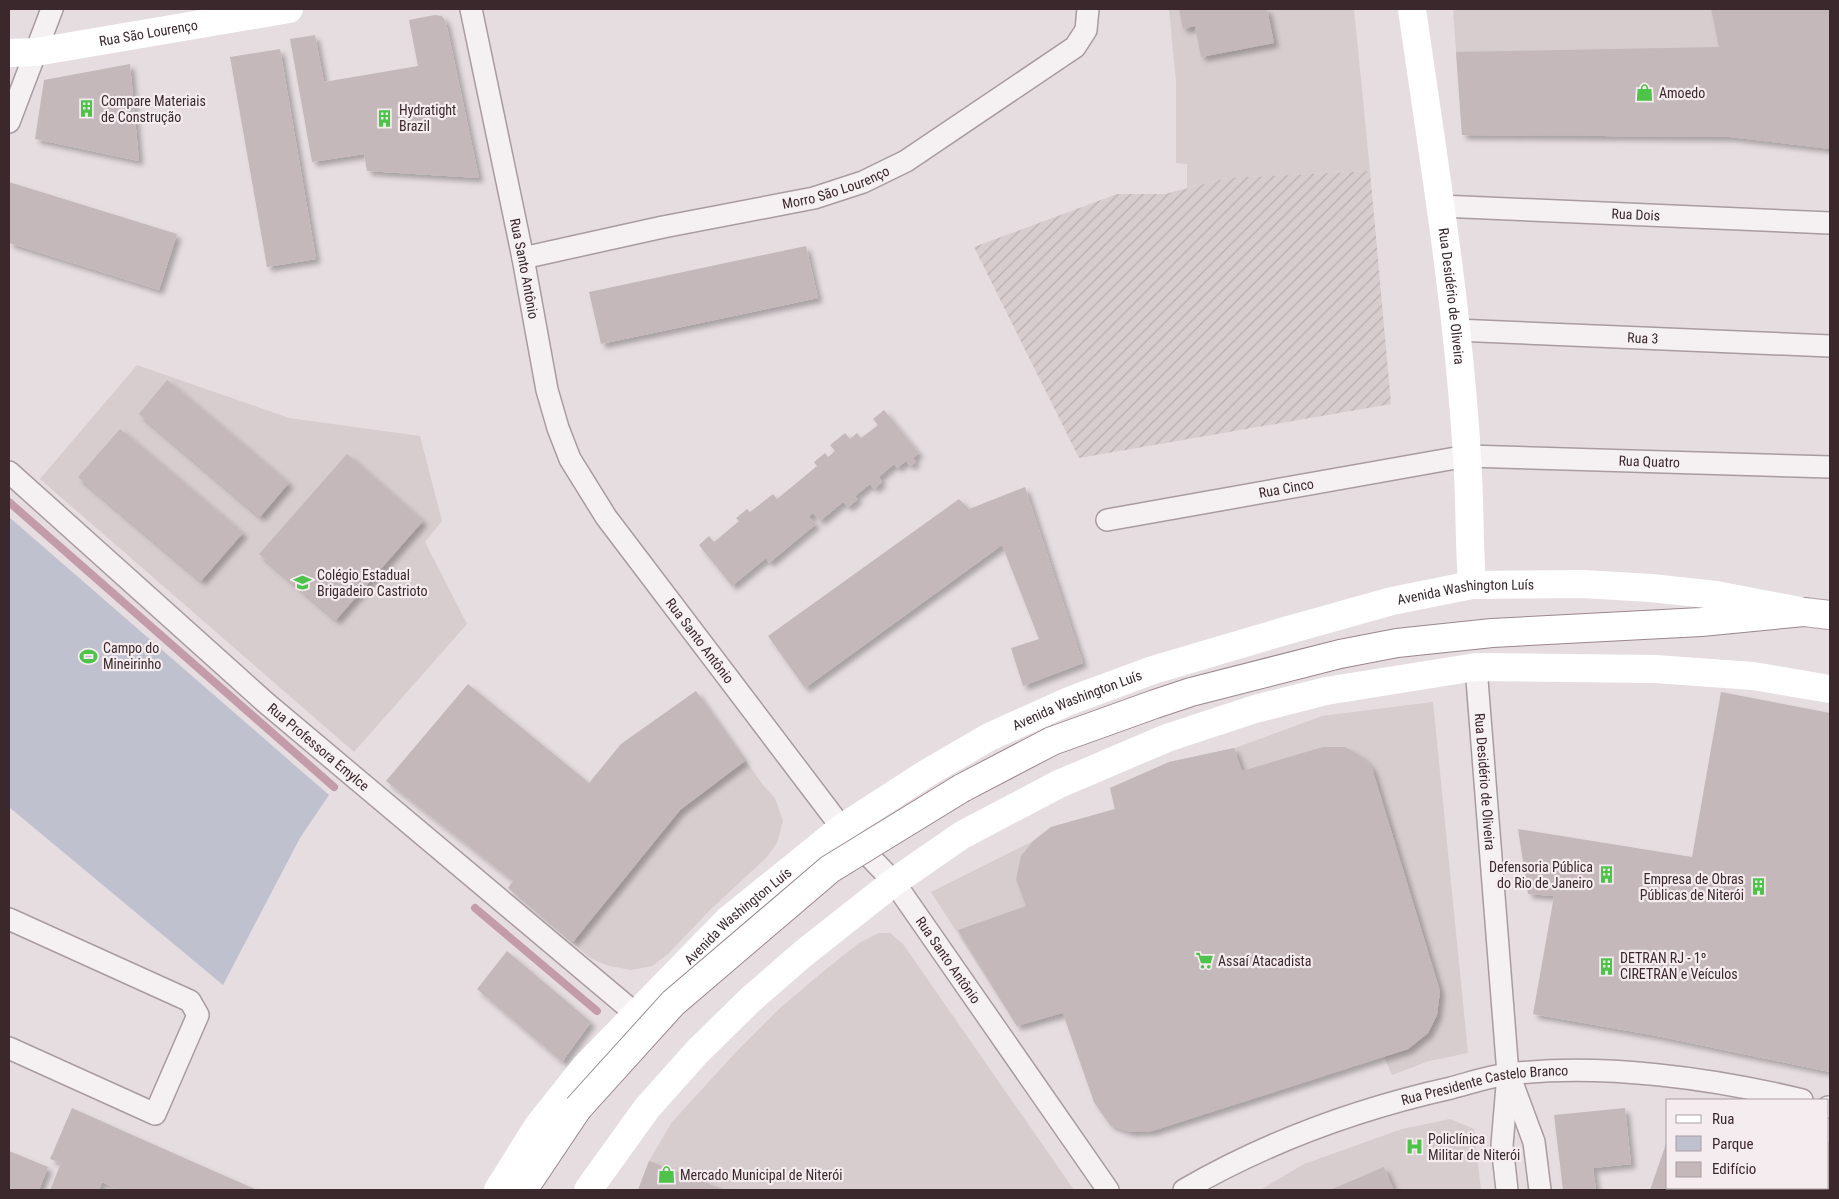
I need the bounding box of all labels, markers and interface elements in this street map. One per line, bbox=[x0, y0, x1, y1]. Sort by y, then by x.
street label: Rua São Lourenço bbox=[98, 17, 199, 49]
shop icon: Amoedo bbox=[1635, 83, 1655, 103]
place label: Amoedo bbox=[1659, 85, 1705, 101]
place label: Compare Materiais de Construção bbox=[101, 93, 206, 125]
building icon: Compare Materiais de Construção bbox=[77, 99, 97, 119]
place label: Hydratight Brazil bbox=[399, 102, 456, 134]
building icon: Hydratight Brazil bbox=[375, 108, 395, 128]
street label: Morro São Lourenço bbox=[781, 162, 892, 212]
street label: Rua Dois bbox=[1611, 205, 1661, 224]
street label: Rua Santo Antônio bbox=[507, 217, 542, 320]
street label: Rua Desidério de Oliveira bbox=[1436, 227, 1468, 365]
street label: Rua 3 bbox=[1627, 329, 1659, 347]
street label: Rua Quatro bbox=[1618, 453, 1680, 470]
street label: Rua Cinco bbox=[1257, 475, 1315, 501]
place label: Colégio Estadual Brigadeiro Castrioto bbox=[317, 567, 428, 599]
school or university icon: Colégio Estadual Brigadeiro Castrioto bbox=[293, 573, 313, 593]
street label: Avenida Washington Luís bbox=[1396, 576, 1534, 608]
street label: Rua Santo Antônio bbox=[663, 595, 737, 686]
place label: Campo do Mineirinho bbox=[103, 640, 161, 672]
sports icon: Campo do Mineirinho bbox=[79, 646, 99, 666]
street label: Avenida Washington Luís bbox=[1010, 667, 1144, 733]
street label: Rua Professora Emylce bbox=[265, 700, 373, 794]
street label: Rua Desidério de Oliveira bbox=[1472, 712, 1498, 851]
place label: Defensoria Pública do Rio de Janeiro bbox=[1489, 859, 1593, 891]
street label: Avenida Washington Luís bbox=[681, 864, 795, 968]
building icon: Defensoria Pública do Rio de Janeiro bbox=[1597, 865, 1617, 885]
place label: Empresa de Obras Públicas de Niterói bbox=[1640, 871, 1744, 903]
building icon: Empresa de Obras Públicas de Niterói bbox=[1748, 877, 1768, 897]
street label: Rua Santo Antônio bbox=[913, 914, 984, 1007]
place label: DETRAN RJ - 1º CIRETRAN e Veículos bbox=[1620, 950, 1738, 982]
supermarket icon: Assaí Atacadista bbox=[1194, 951, 1214, 971]
place label: Assaí Atacadista bbox=[1218, 953, 1311, 969]
building icon: DETRAN RJ - 1º CIRETRAN e Veículos bbox=[1596, 956, 1616, 976]
street label: Rua Presidente Castelo Branco bbox=[1399, 1062, 1568, 1108]
legend bbox=[1666, 1099, 1829, 1189]
text: Rua bbox=[1712, 1110, 1734, 1128]
place label: Policlínica Militar de Niterói bbox=[1428, 1131, 1520, 1163]
text: Parque bbox=[1712, 1135, 1754, 1153]
hospital icon: Policlínica Militar de Niterói bbox=[1404, 1137, 1424, 1157]
text: Edifício bbox=[1712, 1160, 1756, 1178]
shop icon: Mercado Municipal de Niterói bbox=[656, 1165, 676, 1185]
place label: Mercado Municipal de Niterói bbox=[680, 1167, 842, 1183]

